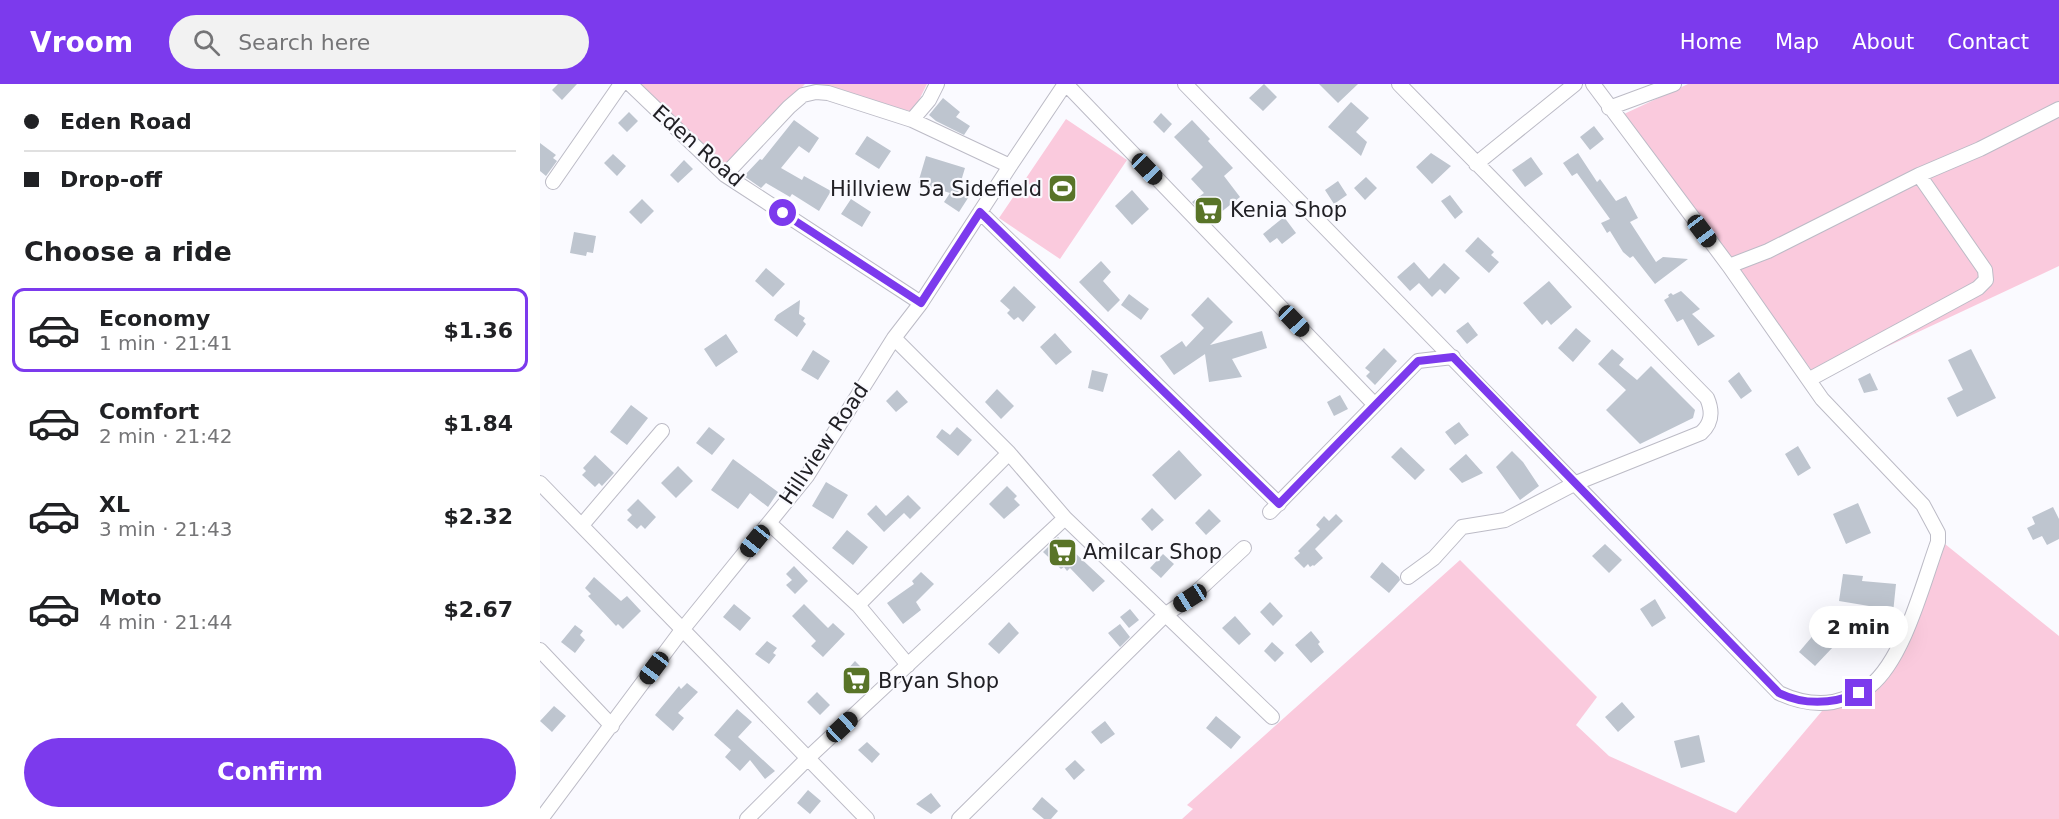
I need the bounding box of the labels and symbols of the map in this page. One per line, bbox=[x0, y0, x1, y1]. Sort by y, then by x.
street label: Eden Road bbox=[648, 100, 748, 192]
car bbox=[1128, 150, 1166, 188]
sports icon: Hillview 5a Sidefield bbox=[1047, 173, 1079, 205]
place label: Hillview 5a Sidefield bbox=[830, 177, 1042, 201]
supermarket icon: Kenia Shop bbox=[1193, 194, 1225, 226]
place label: Kenia Shop bbox=[1230, 198, 1347, 222]
route start bbox=[769, 199, 796, 226]
car bbox=[1684, 211, 1720, 251]
car bbox=[1275, 302, 1313, 340]
street label: Hillview Road bbox=[775, 379, 873, 509]
car bbox=[737, 521, 773, 561]
supermarket icon: Amilcar Shop bbox=[1046, 536, 1078, 568]
place label: Amilcar Shop bbox=[1083, 540, 1222, 564]
car bbox=[1170, 581, 1210, 615]
callout: 2 min bbox=[1810, 606, 1908, 648]
car bbox=[636, 648, 672, 688]
supermarket icon: Bryan Shop bbox=[841, 665, 873, 697]
place label: Bryan Shop bbox=[878, 669, 999, 693]
route end bbox=[1845, 679, 1872, 706]
car bbox=[823, 708, 861, 746]

